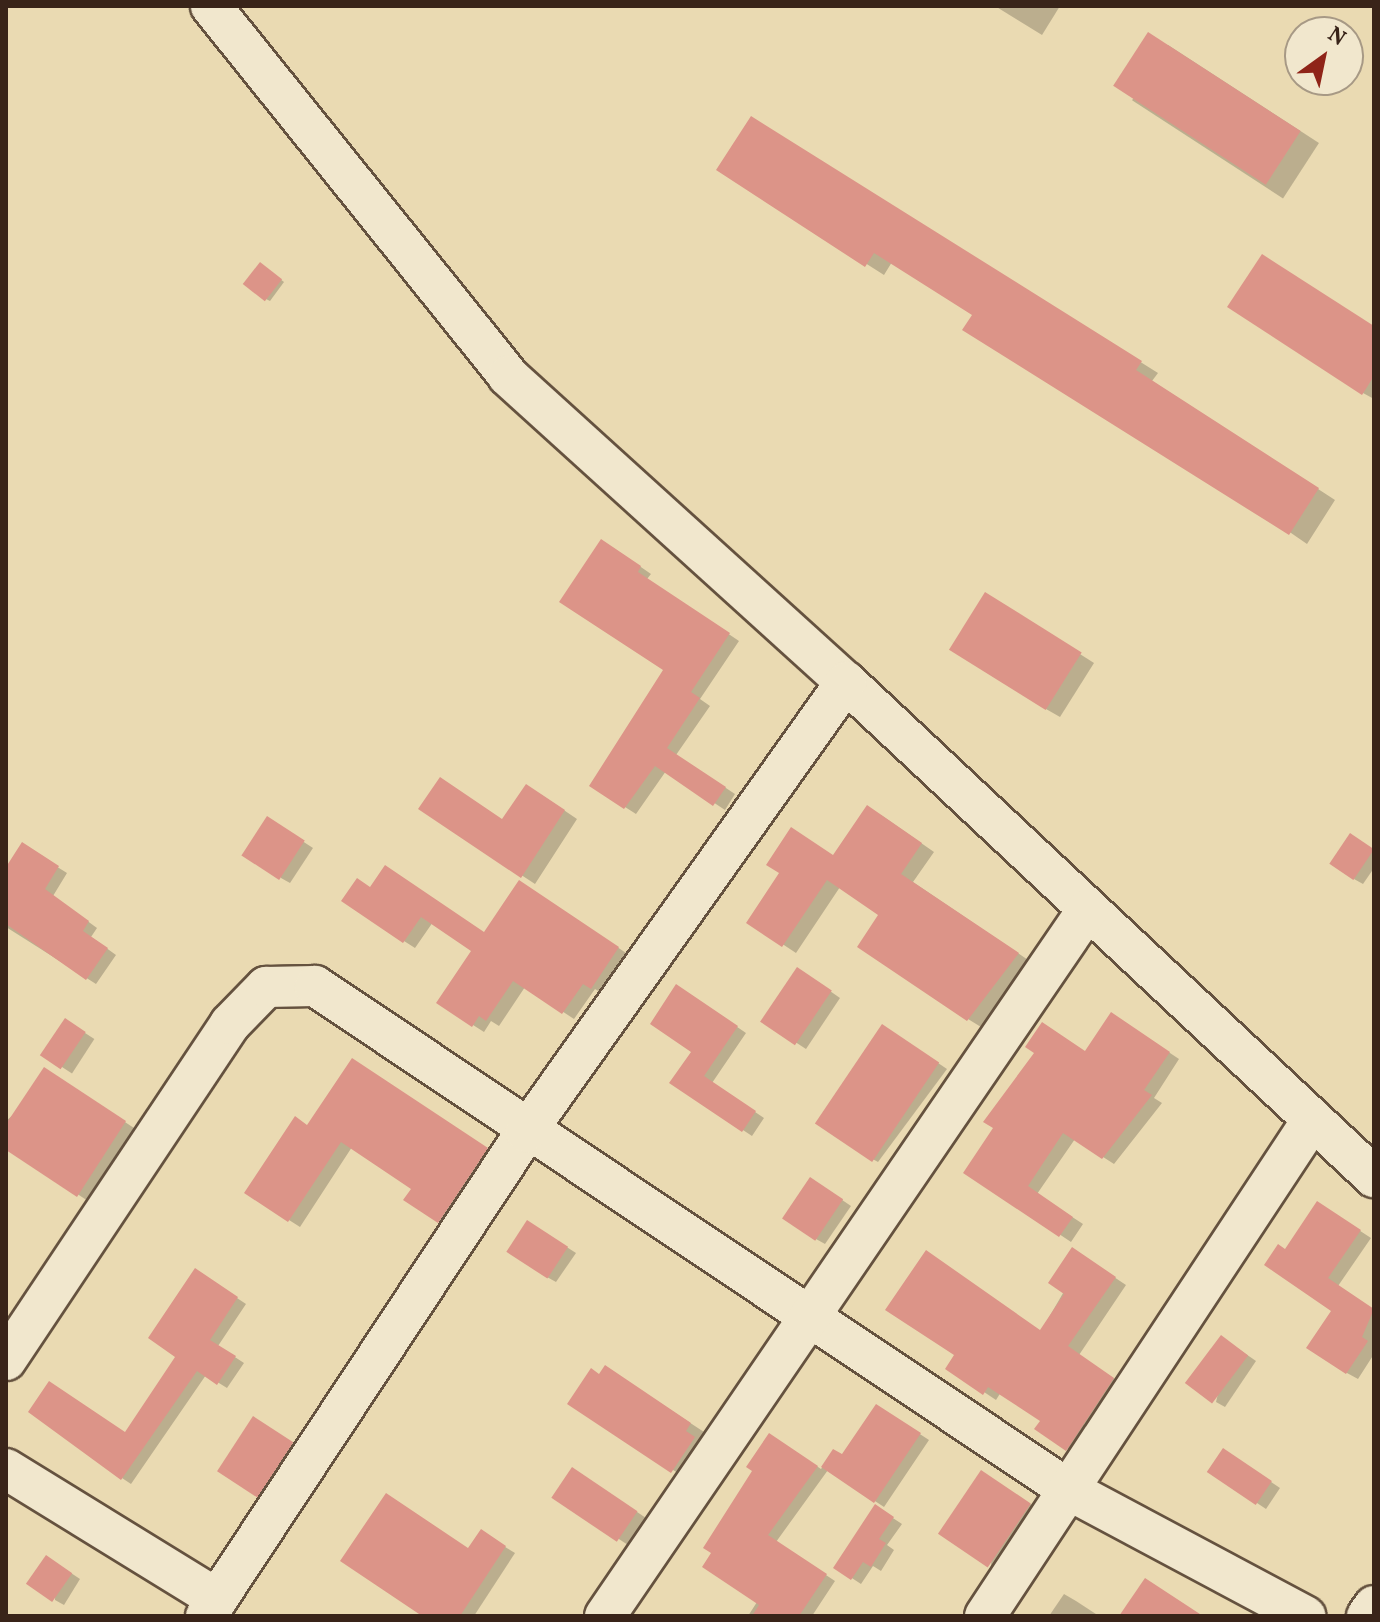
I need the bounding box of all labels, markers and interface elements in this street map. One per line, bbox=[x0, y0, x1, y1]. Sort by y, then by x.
north arrow bbox=[1284, 16, 1364, 96]
text: N bbox=[1321, 20, 1351, 54]

